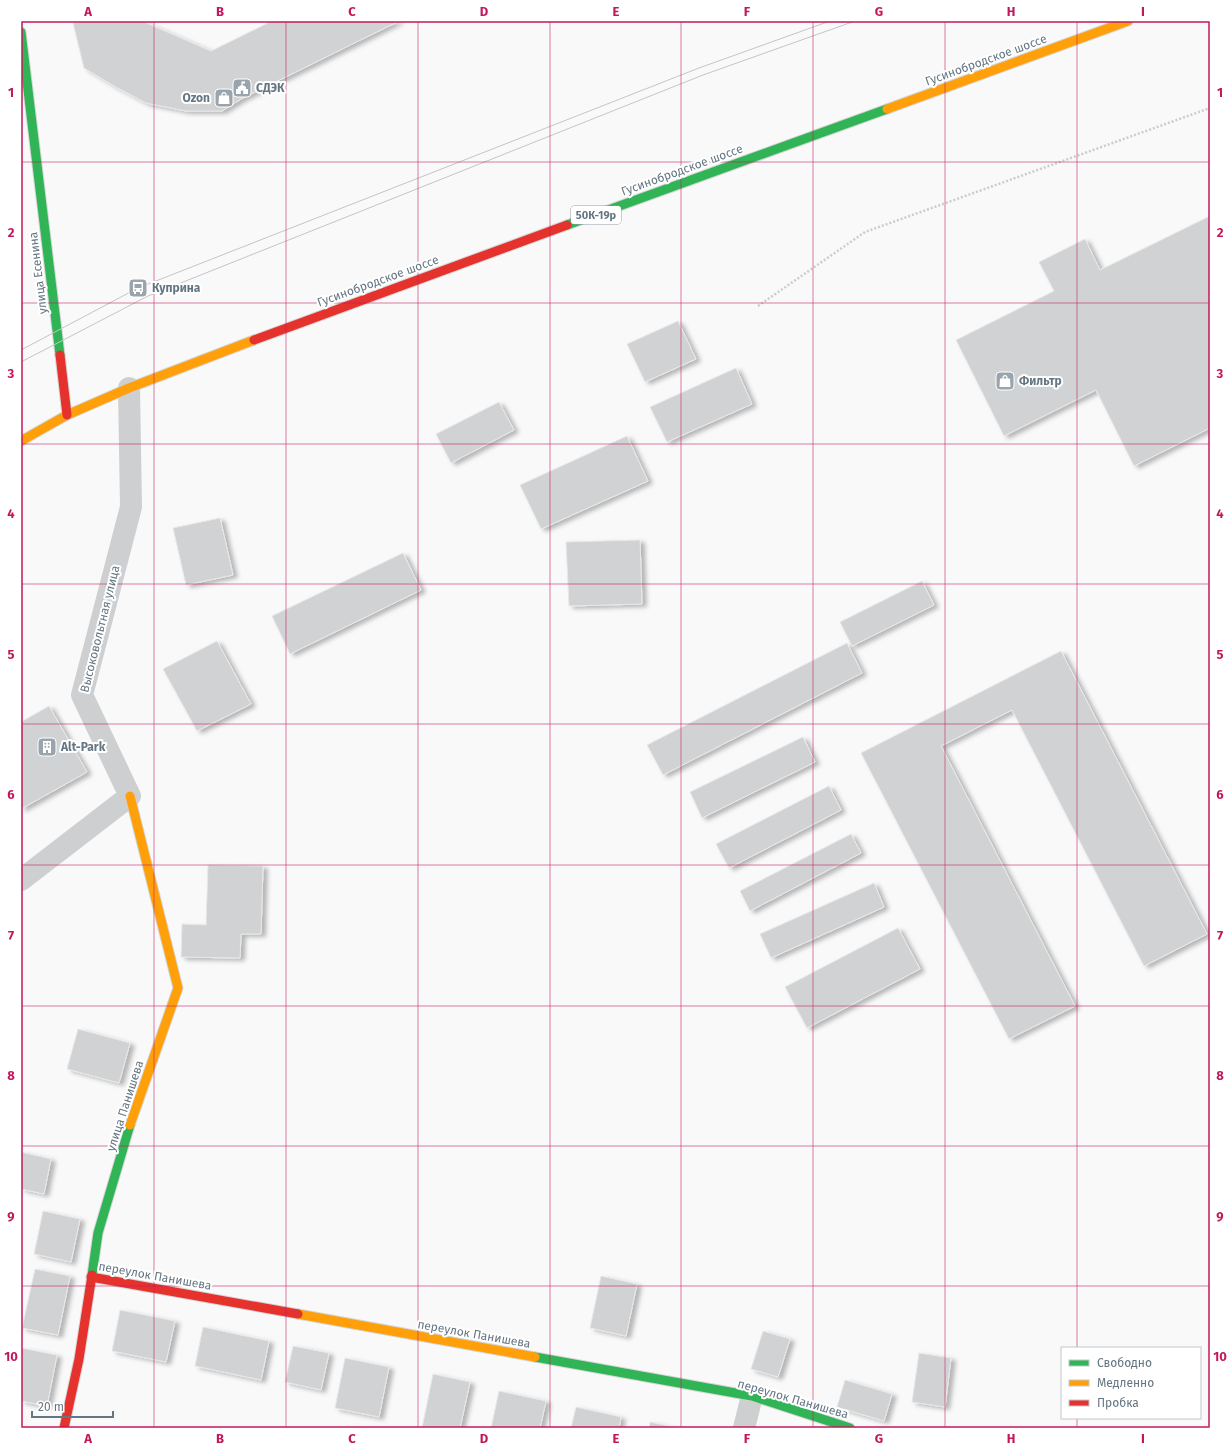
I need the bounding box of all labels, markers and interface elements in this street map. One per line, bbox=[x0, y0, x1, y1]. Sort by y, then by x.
text: A bbox=[83, 4, 92, 19]
text: B bbox=[216, 4, 224, 19]
text: C bbox=[348, 4, 356, 19]
text: D bbox=[480, 4, 489, 19]
text: E bbox=[613, 4, 620, 19]
text: F bbox=[744, 4, 751, 19]
text: G bbox=[875, 4, 883, 19]
text: H bbox=[1007, 4, 1015, 19]
text: I bbox=[1141, 4, 1145, 19]
street label: Гусинобродское шоссе bbox=[923, 31, 1049, 89]
public building icon: СДЭК bbox=[231, 77, 253, 99]
place label: СДЭК bbox=[256, 81, 285, 95]
text: 1 bbox=[8, 85, 14, 100]
text: 1 bbox=[1217, 85, 1223, 100]
shop icon: Ozon bbox=[213, 87, 235, 109]
place label: Ozon bbox=[182, 91, 210, 105]
street label: Гусинобродское шоссе bbox=[619, 141, 745, 199]
road number: 50К-19р bbox=[571, 206, 621, 224]
text: 2 bbox=[8, 225, 15, 240]
text: 2 bbox=[1217, 225, 1224, 240]
street label: улица Есенина bbox=[26, 231, 50, 315]
street label: Гусинобродское шоссе bbox=[315, 252, 441, 310]
bus stop icon: Куприна bbox=[127, 277, 149, 299]
place label: Куприна bbox=[152, 281, 201, 295]
text: 3 bbox=[7, 366, 15, 381]
text: 3 bbox=[1216, 366, 1224, 381]
shop icon: Фильтр bbox=[994, 370, 1016, 392]
place label: Фильтр bbox=[1019, 374, 1062, 388]
text: 4 bbox=[7, 506, 15, 521]
text: 4 bbox=[1216, 506, 1224, 521]
street label: Высоковольтная улица bbox=[77, 564, 123, 694]
text: 5 bbox=[8, 647, 15, 662]
text: 5 bbox=[1217, 647, 1224, 662]
building icon: Alt-Park bbox=[36, 736, 58, 758]
place label: Alt-Park bbox=[60, 740, 106, 754]
text: 6 bbox=[7, 787, 15, 802]
text: 6 bbox=[1216, 787, 1224, 802]
text: 7 bbox=[8, 928, 14, 943]
text: 7 bbox=[1217, 928, 1223, 943]
street label: улица Панишева bbox=[104, 1059, 146, 1153]
text: 8 bbox=[7, 1068, 15, 1083]
text: 8 bbox=[1216, 1068, 1224, 1083]
text: 9 bbox=[7, 1209, 15, 1224]
text: 9 bbox=[1216, 1209, 1224, 1224]
street label: переулок Панишева bbox=[97, 1259, 213, 1293]
street label: переулок Панишева bbox=[416, 1317, 532, 1351]
legend bbox=[1061, 1347, 1201, 1419]
text: 10 bbox=[4, 1349, 18, 1364]
text: 10 bbox=[1213, 1349, 1227, 1364]
text: Свободно bbox=[1097, 1356, 1152, 1370]
street label: переулок Панишева bbox=[736, 1376, 850, 1422]
text: Медленно bbox=[1097, 1376, 1154, 1390]
scale bar bbox=[32, 1393, 113, 1419]
text: Пробка bbox=[1097, 1396, 1139, 1410]
text: 20 m bbox=[38, 1400, 64, 1414]
text: A bbox=[83, 1431, 92, 1446]
text: B bbox=[216, 1431, 224, 1446]
text: C bbox=[348, 1431, 356, 1446]
text: D bbox=[480, 1431, 489, 1446]
text: E bbox=[613, 1431, 620, 1446]
text: F bbox=[744, 1431, 751, 1446]
text: G bbox=[875, 1431, 883, 1446]
text: H bbox=[1007, 1431, 1015, 1446]
text: I bbox=[1141, 1431, 1145, 1446]

